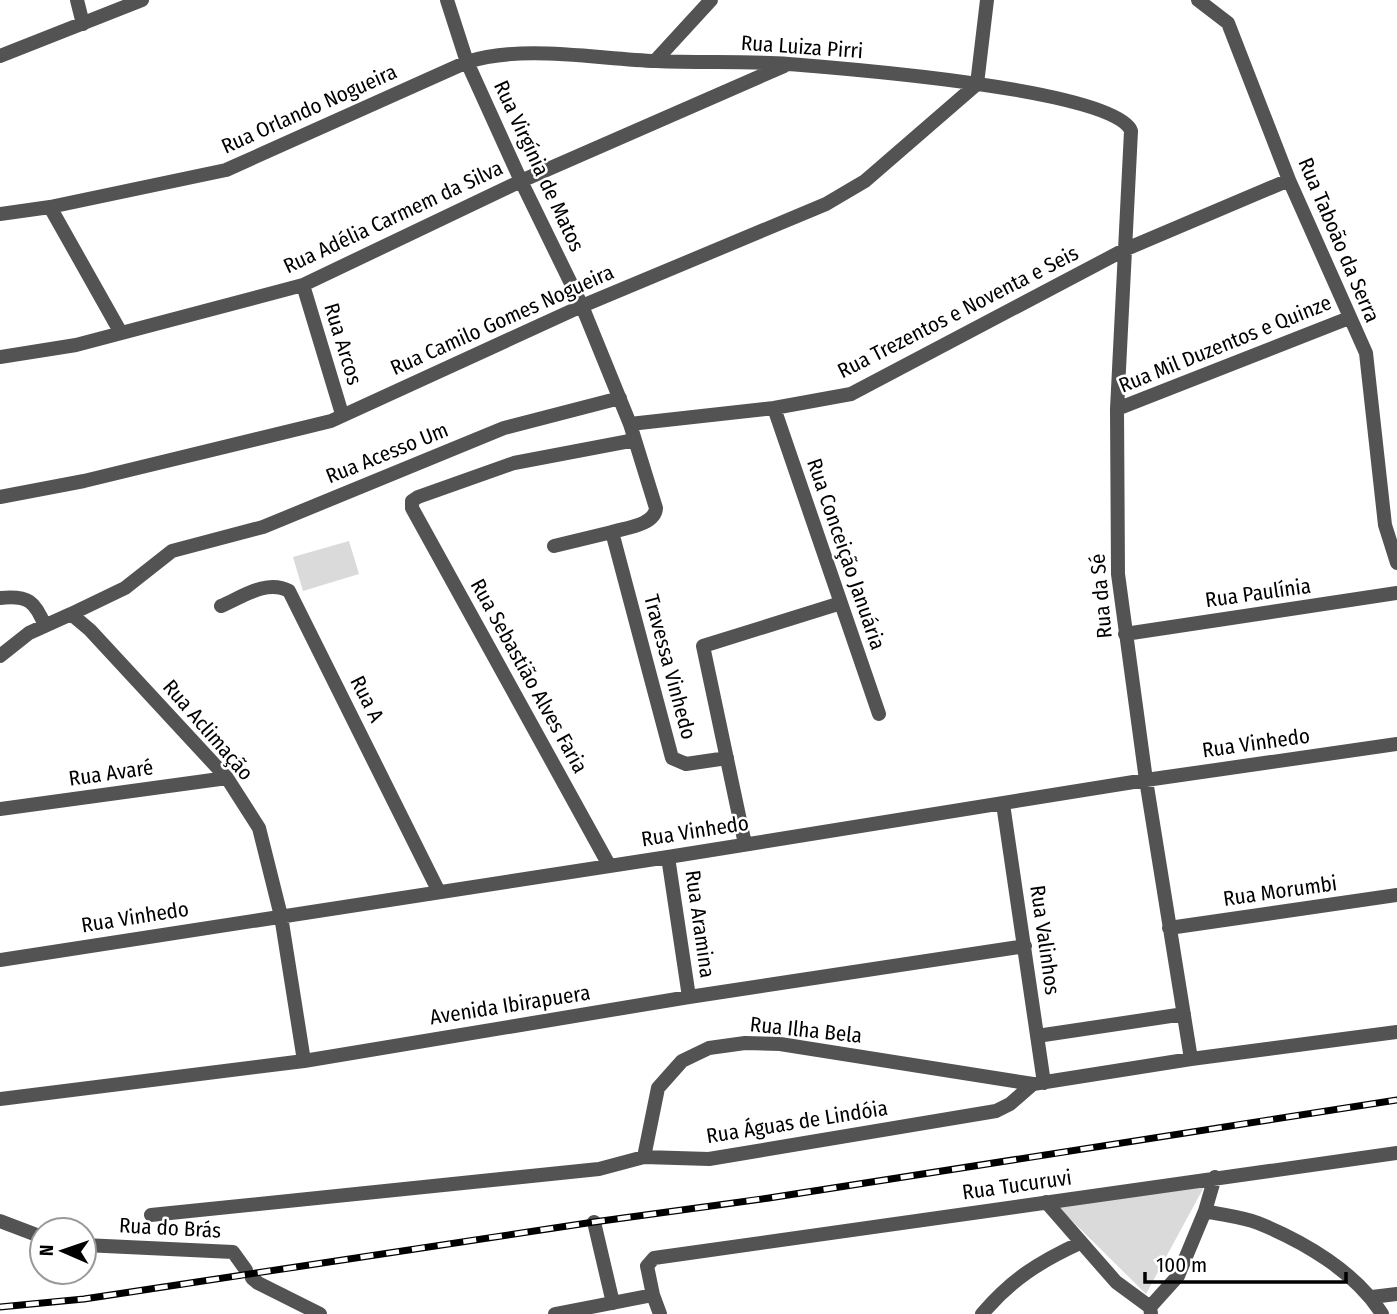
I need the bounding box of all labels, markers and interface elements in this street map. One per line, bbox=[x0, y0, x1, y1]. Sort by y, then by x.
street label: Rua Luiza Pirri bbox=[740, 30, 864, 64]
street label: Rua Orlando Nogueira bbox=[217, 59, 401, 159]
street label: Rua Virgínia de Matos bbox=[488, 76, 590, 256]
street label: Rua Taboão da Serra bbox=[1293, 154, 1385, 326]
street label: Rua Adélia Carmem da Silva bbox=[279, 155, 507, 279]
street label: Rua Trezentos e Noventa e Seis bbox=[833, 240, 1083, 384]
street label: Rua Camilo Gomes Nogueira bbox=[386, 259, 618, 381]
street label: Rua Mil Duzentos e Quinze bbox=[1115, 289, 1335, 399]
street label: Rua Arcos bbox=[318, 300, 368, 388]
street label: Rua Acesso Um bbox=[322, 417, 452, 489]
street label: Rua Conceição Januária bbox=[801, 455, 891, 653]
street label: Rua da Sé bbox=[1084, 553, 1118, 639]
street label: Rua Paulínia bbox=[1204, 573, 1312, 613]
street label: Rua Sebastião Alves Faria bbox=[465, 574, 593, 778]
street label: Travessa Vinhedo bbox=[638, 592, 702, 742]
street label: Rua A bbox=[344, 671, 390, 727]
street label: Rua Aclimação bbox=[157, 674, 259, 786]
street label: Rua Vinhedo bbox=[1200, 723, 1312, 763]
street label: Rua Avaré bbox=[67, 754, 155, 792]
street label: Rua Vinhedo bbox=[639, 810, 751, 852]
street label: Rua Aramina bbox=[680, 868, 720, 980]
street label: Rua Morumbi bbox=[1221, 870, 1339, 912]
street label: Rua Valinhos bbox=[1024, 883, 1066, 997]
street label: Rua Vinhedo bbox=[79, 896, 191, 938]
street label: Avenida Ibirapuera bbox=[428, 979, 592, 1031]
street label: Rua Ilha Bela bbox=[749, 1011, 863, 1049]
street label: Rua Águas de Lindóia bbox=[704, 1095, 890, 1149]
street label: Rua Tucuruvi bbox=[961, 1164, 1073, 1206]
street label: Rua do Brás bbox=[118, 1212, 222, 1244]
north arrow bbox=[28, 1216, 98, 1286]
scale bar bbox=[1145, 1240, 1346, 1284]
text: N bbox=[35, 1244, 58, 1257]
text: 100 m bbox=[1156, 1252, 1207, 1278]

